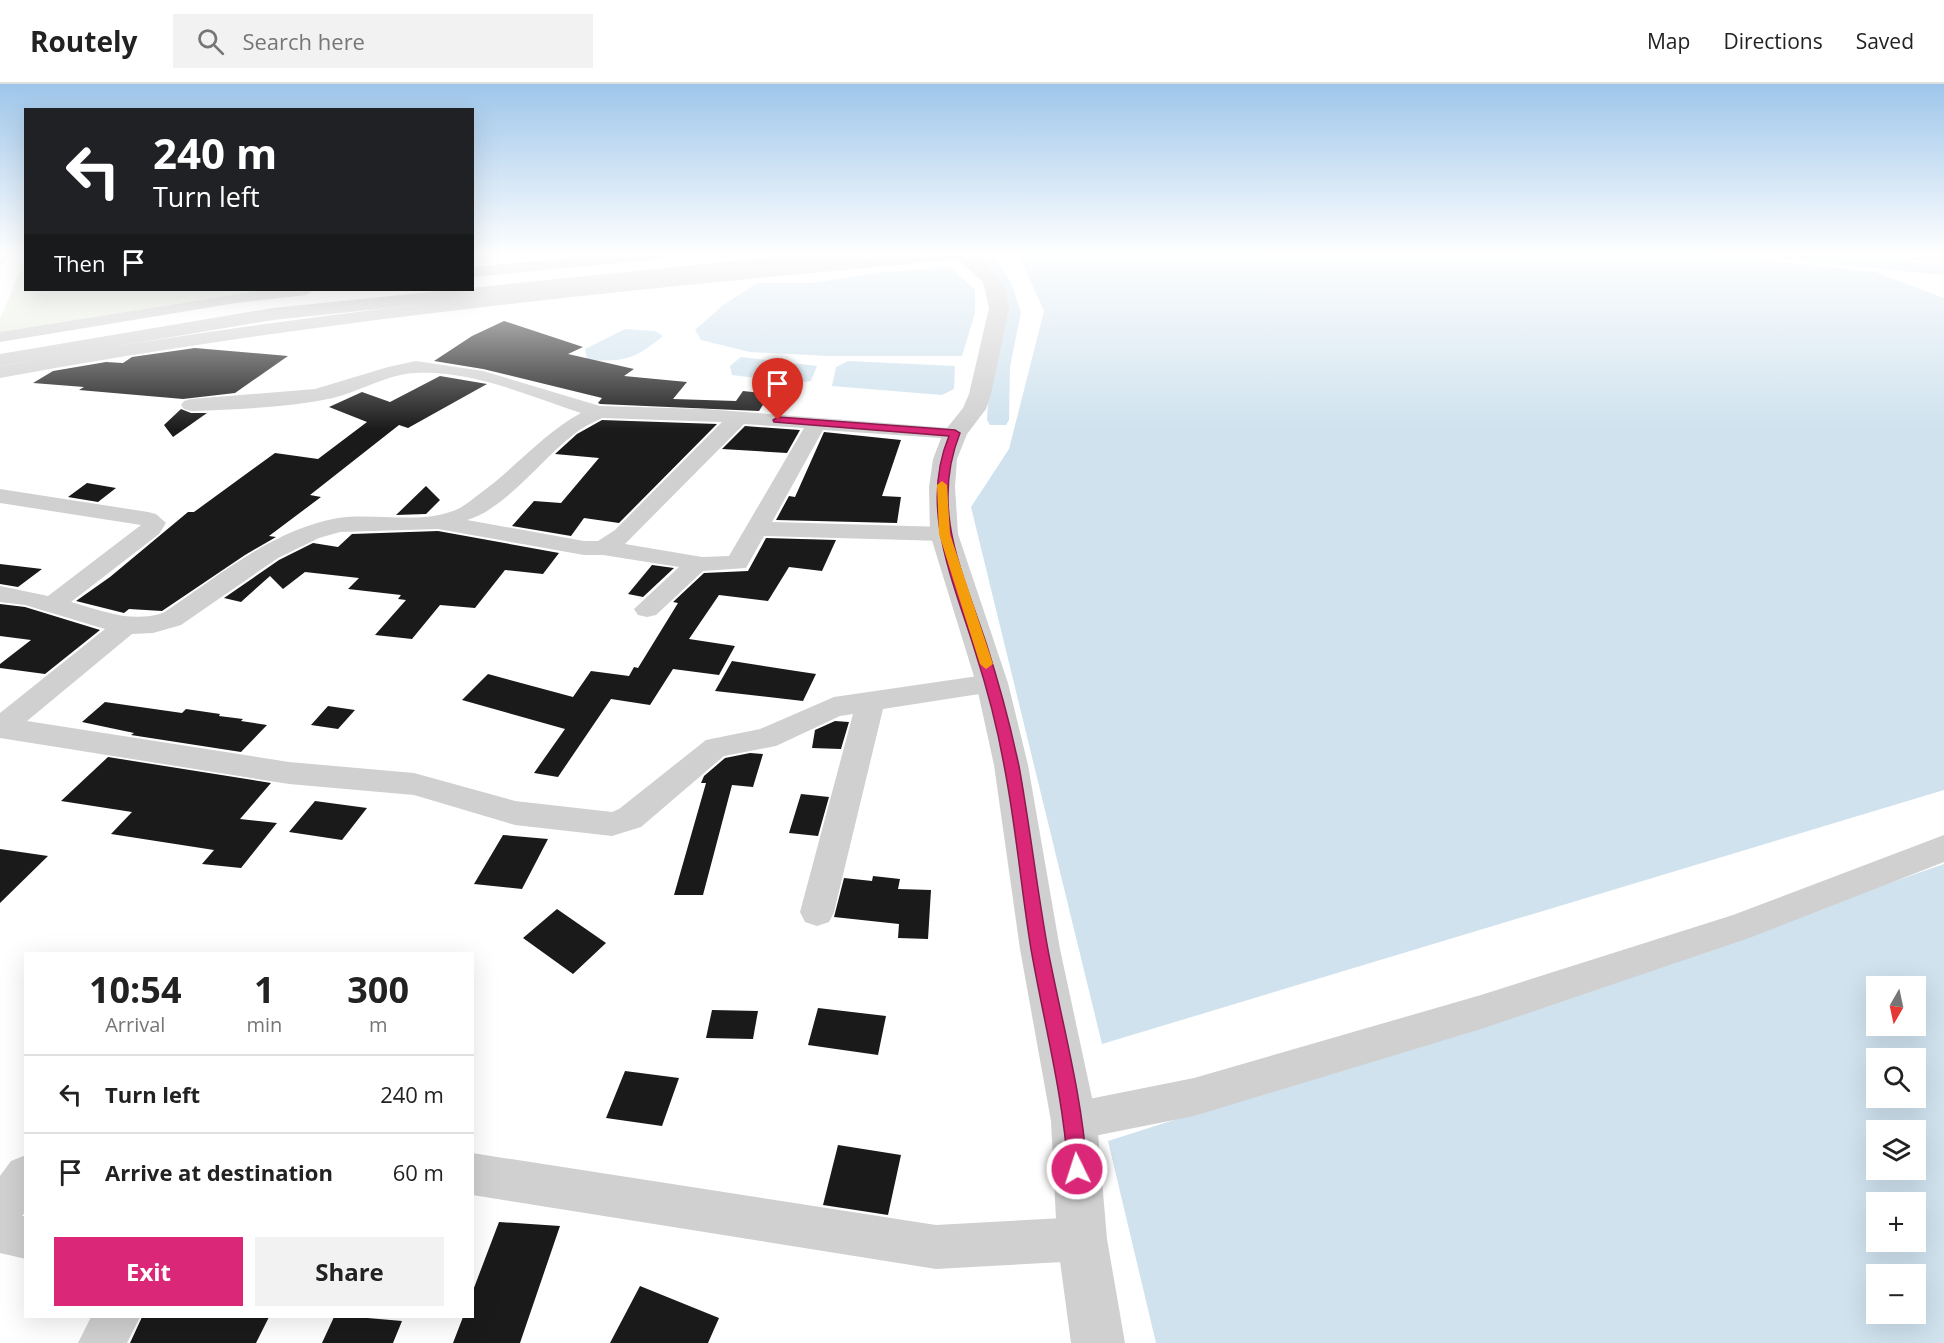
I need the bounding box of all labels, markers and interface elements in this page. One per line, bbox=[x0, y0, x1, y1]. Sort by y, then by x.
search box bbox=[173, 14, 593, 68]
text: Routely bbox=[30, 22, 137, 60]
icon: search bbox=[194, 25, 227, 58]
text: Search here bbox=[242, 26, 365, 56]
text: Map bbox=[1647, 27, 1690, 55]
text: Directions bbox=[1723, 27, 1823, 55]
text: Saved bbox=[1856, 27, 1914, 55]
text: 240 m bbox=[153, 124, 277, 181]
icon: left bbox=[54, 132, 132, 210]
text: Turn left bbox=[153, 178, 260, 215]
icon: arrive bbox=[117, 246, 150, 279]
text: Then bbox=[54, 248, 105, 278]
pin bbox=[752, 358, 803, 420]
icon: arrive bbox=[761, 367, 794, 400]
text: 10:54 bbox=[89, 965, 182, 1014]
text: 1 bbox=[254, 965, 275, 1014]
text: 300 bbox=[347, 965, 409, 1014]
north arrow bbox=[1866, 976, 1926, 1036]
map controls bbox=[1866, 976, 1926, 1324]
text: Arrival bbox=[105, 1011, 165, 1038]
text: min bbox=[246, 1011, 282, 1038]
text: m bbox=[369, 1011, 387, 1038]
button: search bbox=[1866, 1048, 1926, 1108]
icon: left bbox=[54, 1078, 87, 1111]
text: Turn left bbox=[105, 1079, 200, 1109]
text: 240 m bbox=[380, 1079, 444, 1109]
button: layers bbox=[1866, 1120, 1926, 1180]
position arrow bbox=[1045, 1137, 1109, 1201]
icon: arrive bbox=[54, 1156, 87, 1189]
text: Arrive at destination bbox=[105, 1157, 333, 1187]
text: 60 m bbox=[393, 1157, 444, 1187]
button: + bbox=[1866, 1192, 1926, 1252]
button: Exit bbox=[54, 1237, 243, 1306]
button: Share bbox=[255, 1237, 444, 1306]
button: − bbox=[1866, 1264, 1926, 1324]

